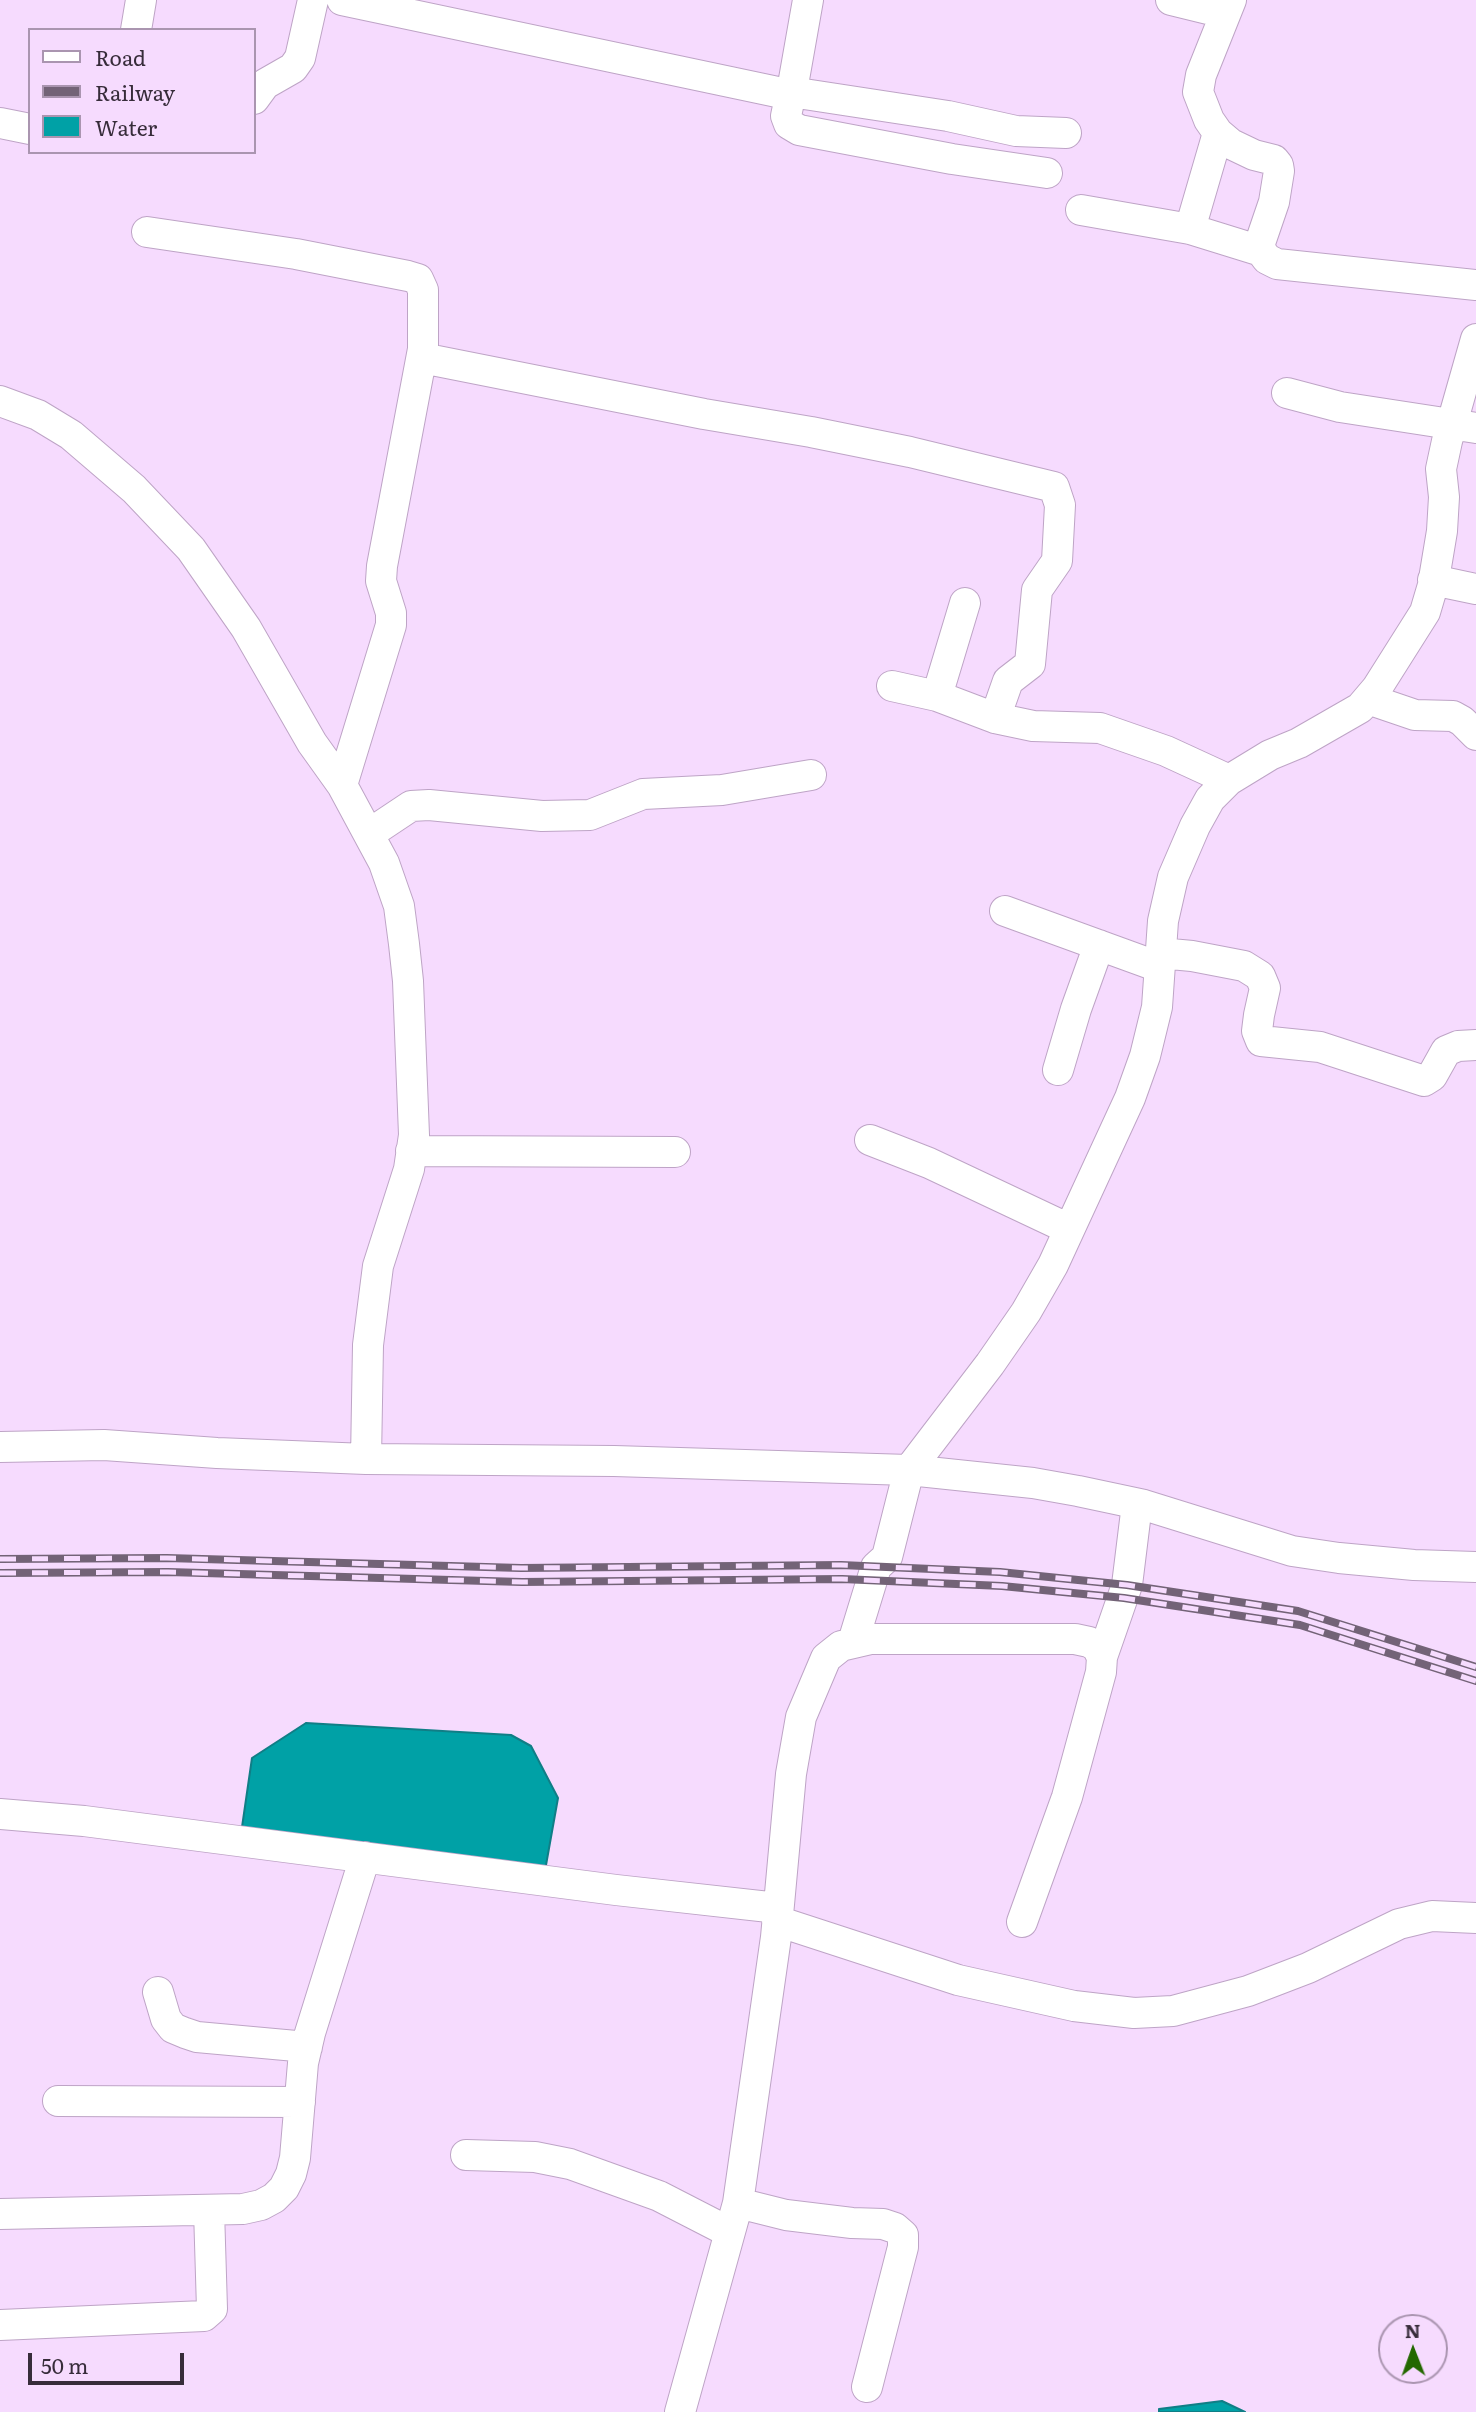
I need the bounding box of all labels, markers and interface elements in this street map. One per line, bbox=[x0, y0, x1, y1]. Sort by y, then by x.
legend bbox=[28, 28, 256, 154]
text: Road bbox=[95, 41, 146, 72]
text: Railway bbox=[95, 76, 175, 107]
text: Water bbox=[95, 111, 157, 142]
north arrow bbox=[1378, 2314, 1448, 2384]
text: N bbox=[1404, 2316, 1421, 2344]
scale bar bbox=[32, 2338, 187, 2382]
text: 50 m bbox=[41, 2349, 88, 2380]

